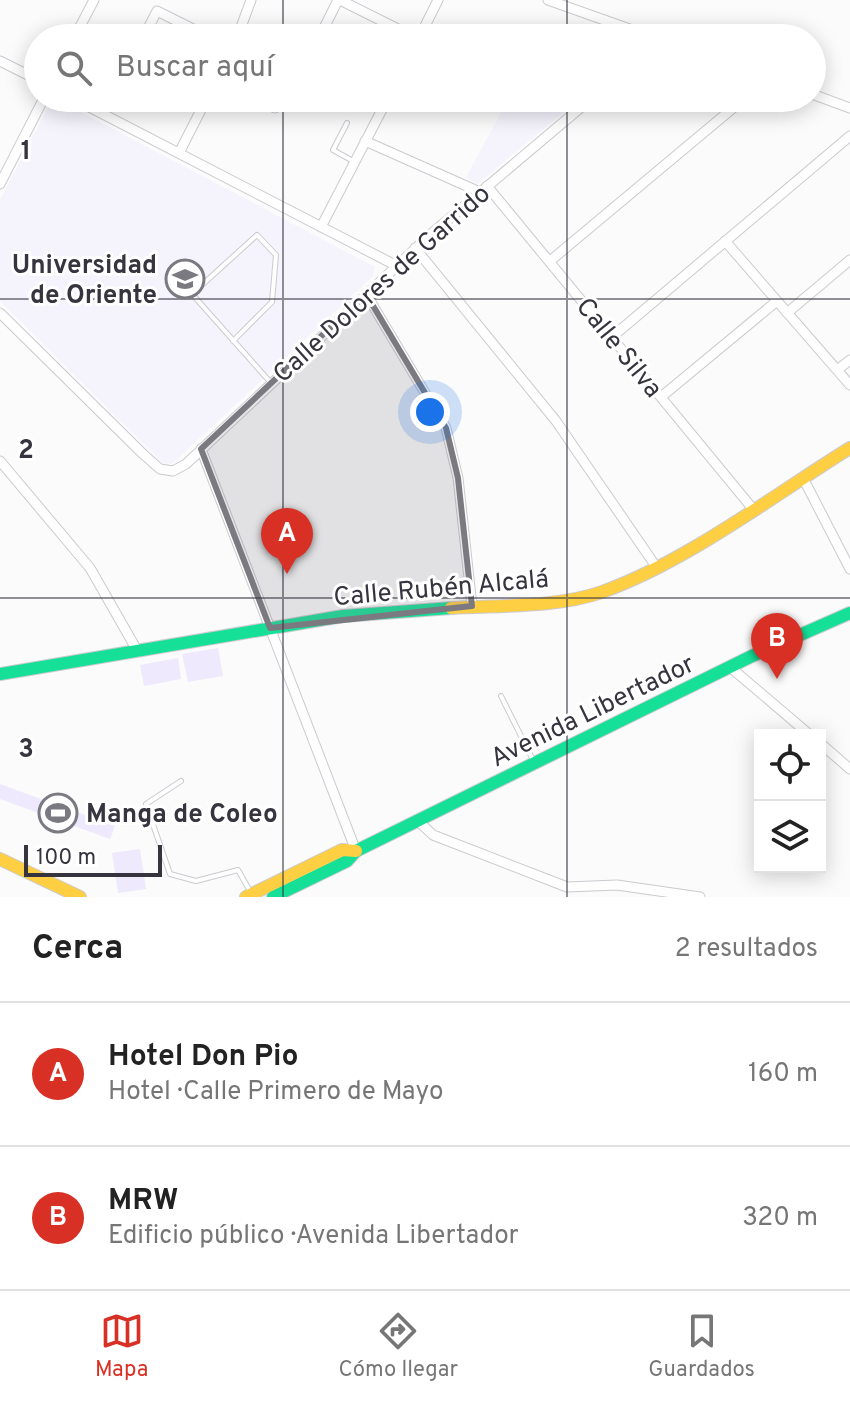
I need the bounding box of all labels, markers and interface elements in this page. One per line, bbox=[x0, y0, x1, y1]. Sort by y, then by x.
search box bbox=[24, 24, 826, 112]
icon: search bbox=[52, 46, 96, 90]
text: Buscar aquí bbox=[116, 50, 274, 87]
text: 1 bbox=[21, 136, 31, 169]
street label: Calle Dolores de Garrido bbox=[267, 179, 498, 391]
place label: Universidad de Oriente bbox=[12, 250, 157, 313]
school or university icon: Universidad de Oriente bbox=[164, 258, 206, 300]
street label: Calle Silva bbox=[568, 292, 669, 405]
your location bbox=[410, 392, 450, 432]
text: 2 bbox=[18, 435, 34, 468]
pin: A bbox=[261, 508, 313, 574]
street label: Calle Rubén Alcalá bbox=[332, 564, 550, 615]
pin: B bbox=[751, 613, 803, 679]
street label: Avenida Libertador bbox=[486, 649, 701, 776]
map controls bbox=[754, 729, 826, 873]
button: locate bbox=[754, 729, 826, 801]
text: 3 bbox=[18, 734, 34, 767]
sports icon: Manga de Coleo bbox=[37, 792, 79, 834]
place label: Manga de Coleo bbox=[86, 799, 278, 832]
button: layers bbox=[754, 801, 826, 873]
scale bar bbox=[24, 841, 162, 877]
text: 100 m bbox=[36, 845, 96, 872]
text: Cerca bbox=[32, 928, 123, 971]
text: 2 resultados bbox=[675, 933, 818, 966]
text: Hotel Don Pio bbox=[108, 1039, 298, 1076]
text: A bbox=[49, 1058, 67, 1091]
text: 160 m bbox=[748, 1058, 818, 1091]
text: Hotel · Calle Primero de Mayo bbox=[108, 1076, 444, 1109]
text: MRW bbox=[108, 1183, 178, 1220]
text: B bbox=[49, 1202, 67, 1235]
text: 320 m bbox=[742, 1202, 818, 1235]
text: Edificio público · Avenida Libertador bbox=[108, 1220, 519, 1253]
tab: Mapa bbox=[95, 1309, 148, 1384]
tab: Cómo llegar bbox=[338, 1309, 458, 1384]
tab: Guardados bbox=[648, 1309, 755, 1384]

